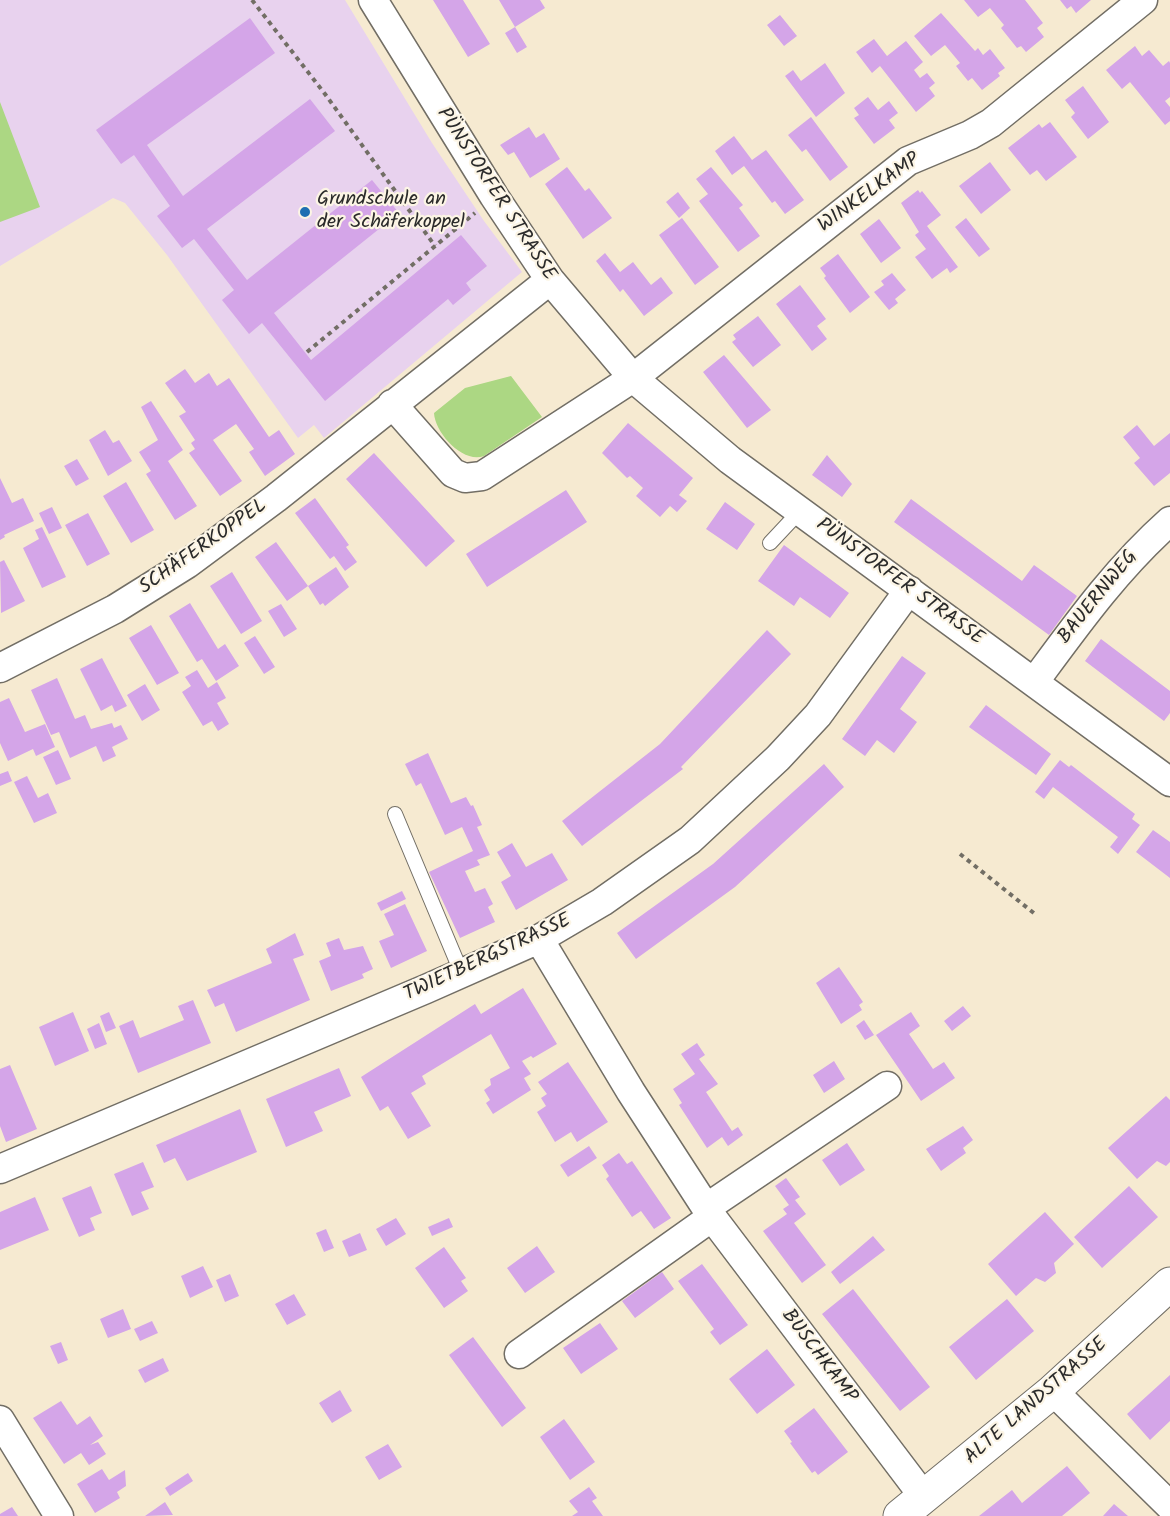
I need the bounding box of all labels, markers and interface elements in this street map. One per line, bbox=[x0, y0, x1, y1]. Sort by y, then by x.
street label: PÜNSTORFER STRASSE bbox=[430, 104, 560, 286]
street label: WINKELKAMP bbox=[814, 149, 926, 239]
place label: Grundschule an der Schäferkoppel bbox=[317, 189, 465, 236]
marker: Grundschule an der Schäferkoppel bbox=[298, 205, 312, 219]
street label: SCHÄFERKOPPEL bbox=[136, 495, 272, 601]
street label: PÜNSTORFER STRASSE bbox=[810, 514, 988, 652]
street label: BAUERNWEG bbox=[1054, 546, 1144, 650]
street label: TWIETBERGSTRASSE bbox=[401, 910, 575, 1008]
street label: BUSCHKAMP bbox=[775, 1305, 861, 1409]
street label: ALTE LANDSTRASSE bbox=[961, 1334, 1113, 1470]

